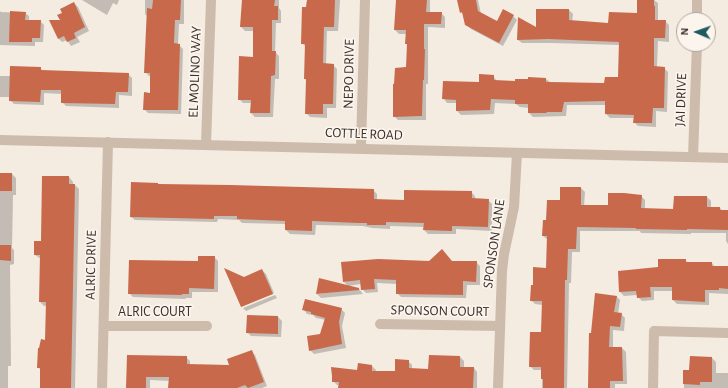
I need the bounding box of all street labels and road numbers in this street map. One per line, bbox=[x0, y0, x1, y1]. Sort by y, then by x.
street label: EL MOLINO WAY bbox=[185, 26, 205, 118]
street label: NEPO DRIVE bbox=[340, 39, 358, 109]
street label: JAI DRIVE bbox=[672, 73, 690, 127]
street label: COTTLE ROAD bbox=[325, 124, 403, 144]
street label: SPONSON LANE bbox=[479, 198, 509, 290]
street label: ALRIC DRIVE bbox=[82, 230, 100, 300]
street label: SPONSON COURT bbox=[390, 302, 490, 320]
street label: ALRIC COURT bbox=[118, 304, 192, 320]

